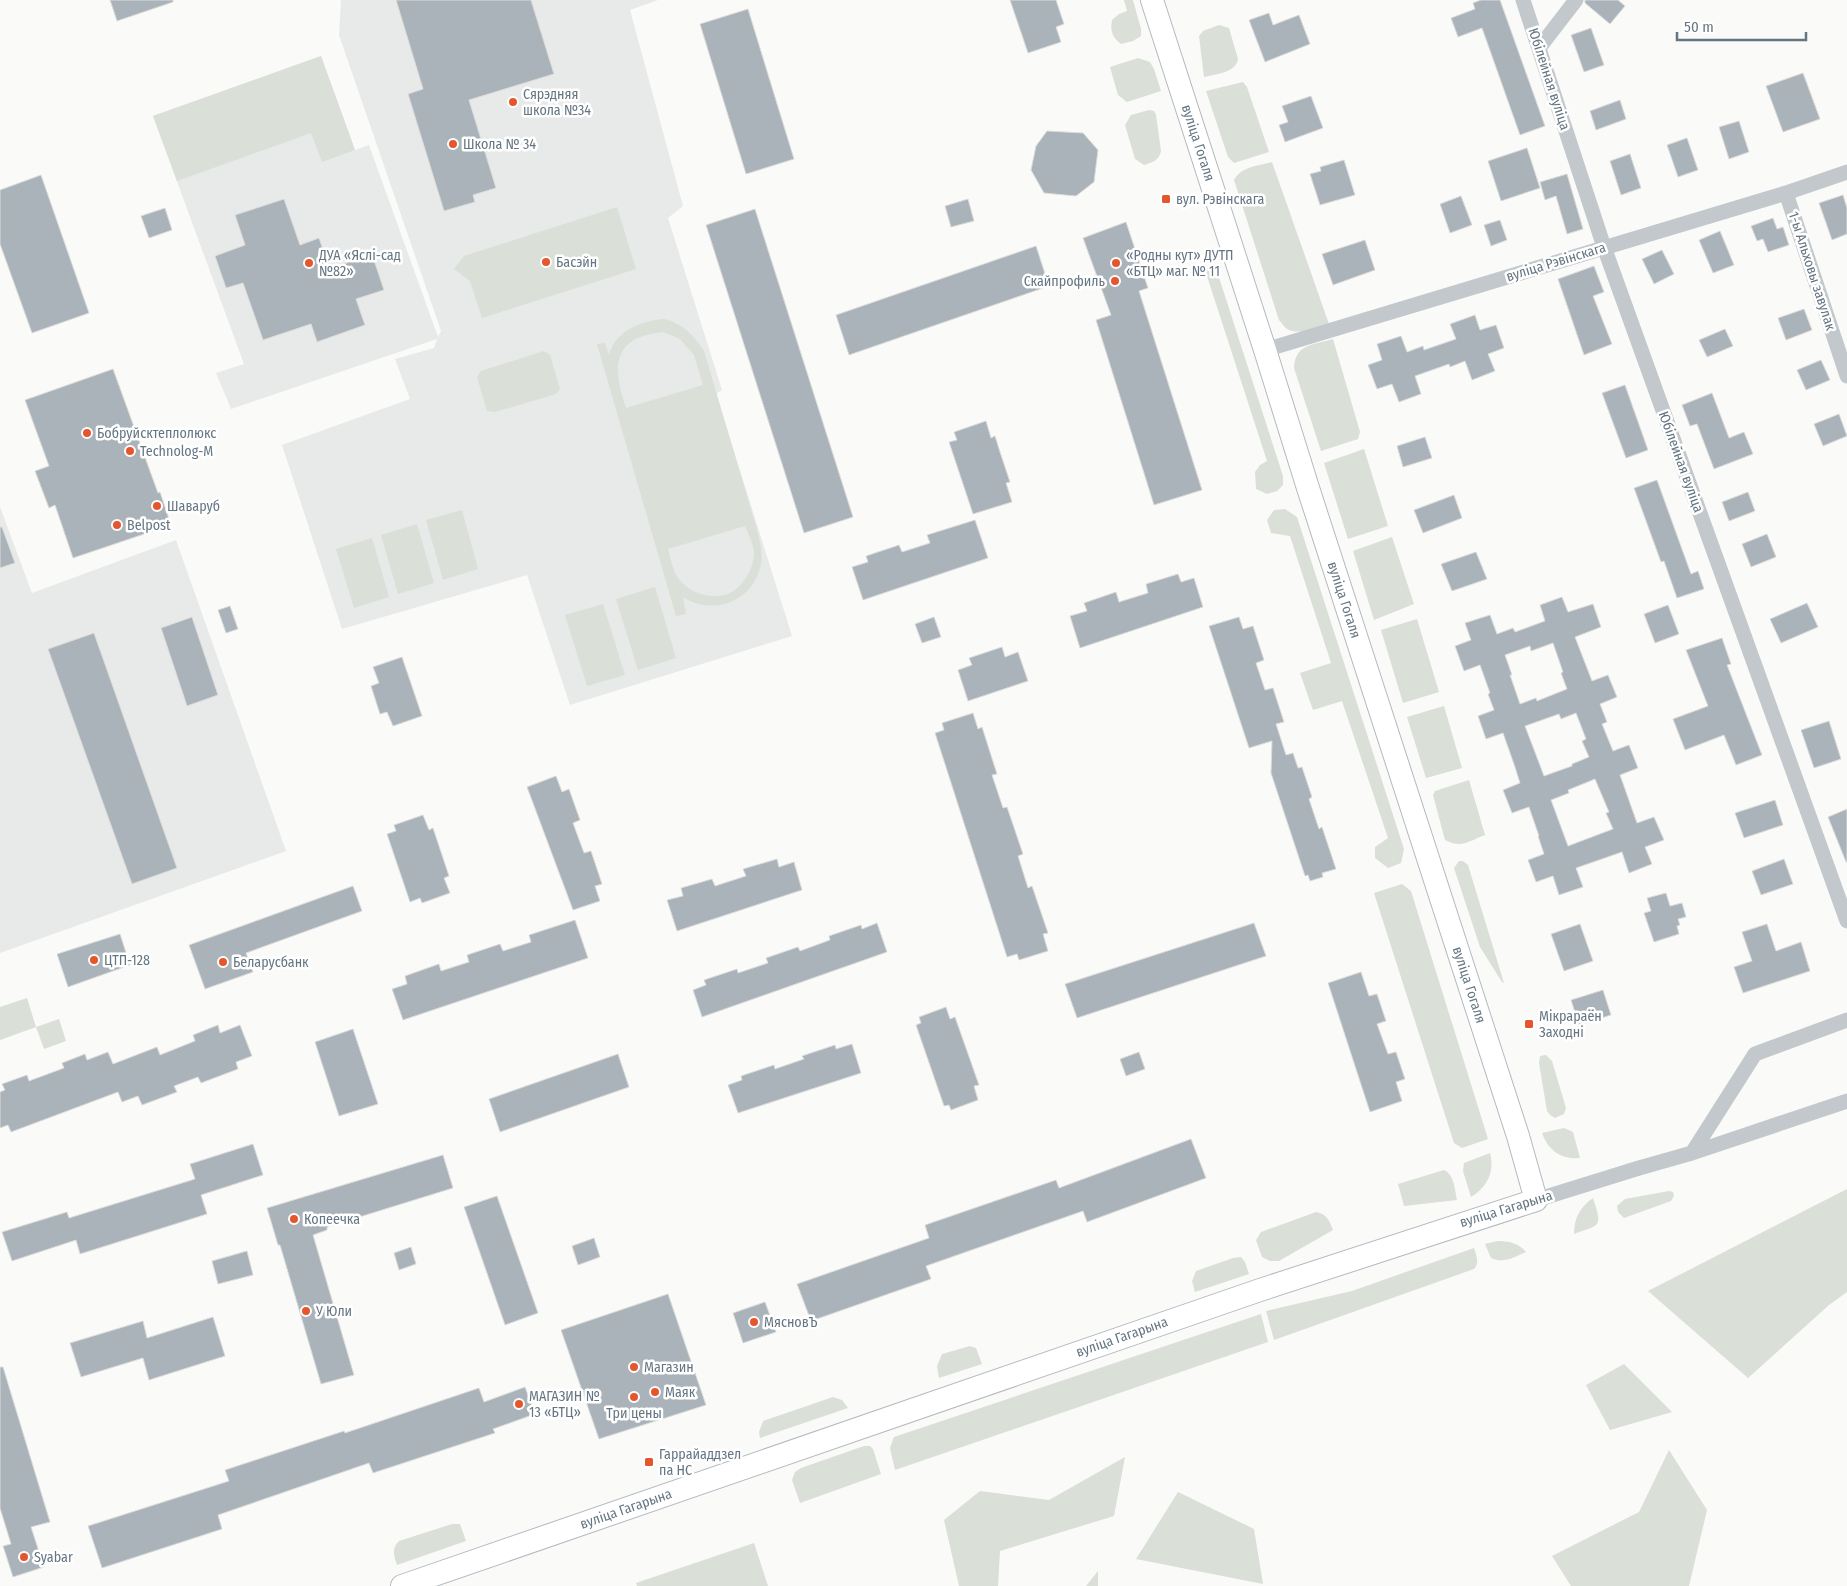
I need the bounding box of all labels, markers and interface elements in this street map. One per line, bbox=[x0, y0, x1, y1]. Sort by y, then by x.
scale bar bbox=[1677, 10, 1806, 42]
text: 50 m bbox=[1684, 18, 1714, 36]
street label: Юбілейная вуліца bbox=[1524, 26, 1574, 132]
place label: Сярэдняя школа №34 bbox=[523, 86, 591, 119]
marker: Сярэдняя школа №34 bbox=[507, 96, 519, 108]
street label: вуліца Гогаля bbox=[1178, 103, 1218, 183]
place label: Школа № 34 bbox=[463, 136, 536, 153]
marker: Школа № 34 bbox=[447, 138, 459, 150]
place label: вул. Рэвінскага bbox=[1176, 191, 1265, 208]
marker: вул. Рэвінскага bbox=[1160, 193, 1172, 205]
street label: 1-ы Альховы завулак bbox=[1785, 210, 1839, 333]
street label: вуліца Рэвінскага bbox=[1504, 239, 1608, 285]
place label: ДУА «Яслі-сад №82» bbox=[318, 247, 401, 280]
place label: «Родны кут» ДУТП «БТЦ» маг. № 11 bbox=[1126, 247, 1234, 280]
place label: Басэйн bbox=[556, 254, 597, 271]
marker: Басэйн bbox=[540, 256, 552, 268]
marker: ДУА «Яслі-сад №82» bbox=[303, 257, 315, 269]
marker: «Родны кут» ДУТП «БТЦ» маг. № 11 bbox=[1110, 257, 1122, 269]
place label: Скайпрофиль bbox=[1024, 273, 1106, 290]
marker: Скайпрофиль bbox=[1109, 275, 1121, 287]
street label: Юбілейная вуліца bbox=[1655, 409, 1707, 515]
place label: Бобруйсктеплолюкс bbox=[97, 425, 216, 442]
marker: Бобруйсктеплолюкс bbox=[81, 427, 93, 439]
place label: Technolog-M bbox=[140, 443, 213, 460]
marker: Technolog-M bbox=[124, 445, 136, 457]
place label: Шаваруб bbox=[167, 498, 220, 515]
marker: Шаваруб bbox=[151, 500, 163, 512]
place label: Belpost bbox=[127, 517, 171, 534]
marker: Belpost bbox=[111, 519, 123, 531]
street label: вуліца Гогаля bbox=[1324, 560, 1364, 640]
street label: вуліца Гогаля bbox=[1449, 945, 1489, 1025]
place label: ЦТП-128 bbox=[104, 952, 150, 969]
marker: ЦТП-128 bbox=[88, 954, 100, 966]
place label: Беларусбанк bbox=[233, 954, 309, 971]
marker: Беларусбанк bbox=[217, 956, 229, 968]
place label: Мікрараён Заходні bbox=[1539, 1008, 1602, 1041]
marker: Мікрараён Заходні bbox=[1523, 1018, 1535, 1030]
street label: вуліца Гагарына bbox=[1458, 1187, 1554, 1231]
place label: Копеечка bbox=[304, 1211, 360, 1228]
marker: Копеечка bbox=[288, 1213, 300, 1225]
place label: У Юли bbox=[315, 1303, 352, 1320]
marker: У Юли bbox=[300, 1305, 312, 1317]
street label: вуліца Гагарына bbox=[1074, 1313, 1170, 1361]
place label: МясновЪ bbox=[764, 1314, 818, 1331]
marker: МясновЪ bbox=[748, 1316, 760, 1328]
place label: Магазин bbox=[644, 1359, 694, 1376]
marker: Магазин bbox=[628, 1361, 640, 1373]
place label: Маяк bbox=[665, 1384, 696, 1401]
marker: Маяк bbox=[649, 1386, 661, 1398]
place label: МАГАЗИН № 13 «БТЦ» bbox=[529, 1388, 600, 1421]
marker: Три цены bbox=[628, 1391, 640, 1403]
marker: МАГАЗИН № 13 «БТЦ» bbox=[513, 1398, 525, 1410]
place label: Три цены bbox=[606, 1405, 662, 1422]
place label: Гаррайаддзел па НС bbox=[659, 1446, 741, 1479]
marker: Гаррайаддзел па НС bbox=[643, 1456, 655, 1468]
street label: вуліца Гагарына bbox=[578, 1485, 674, 1533]
place label: Syabar bbox=[34, 1549, 73, 1566]
marker: Syabar bbox=[18, 1551, 30, 1563]

